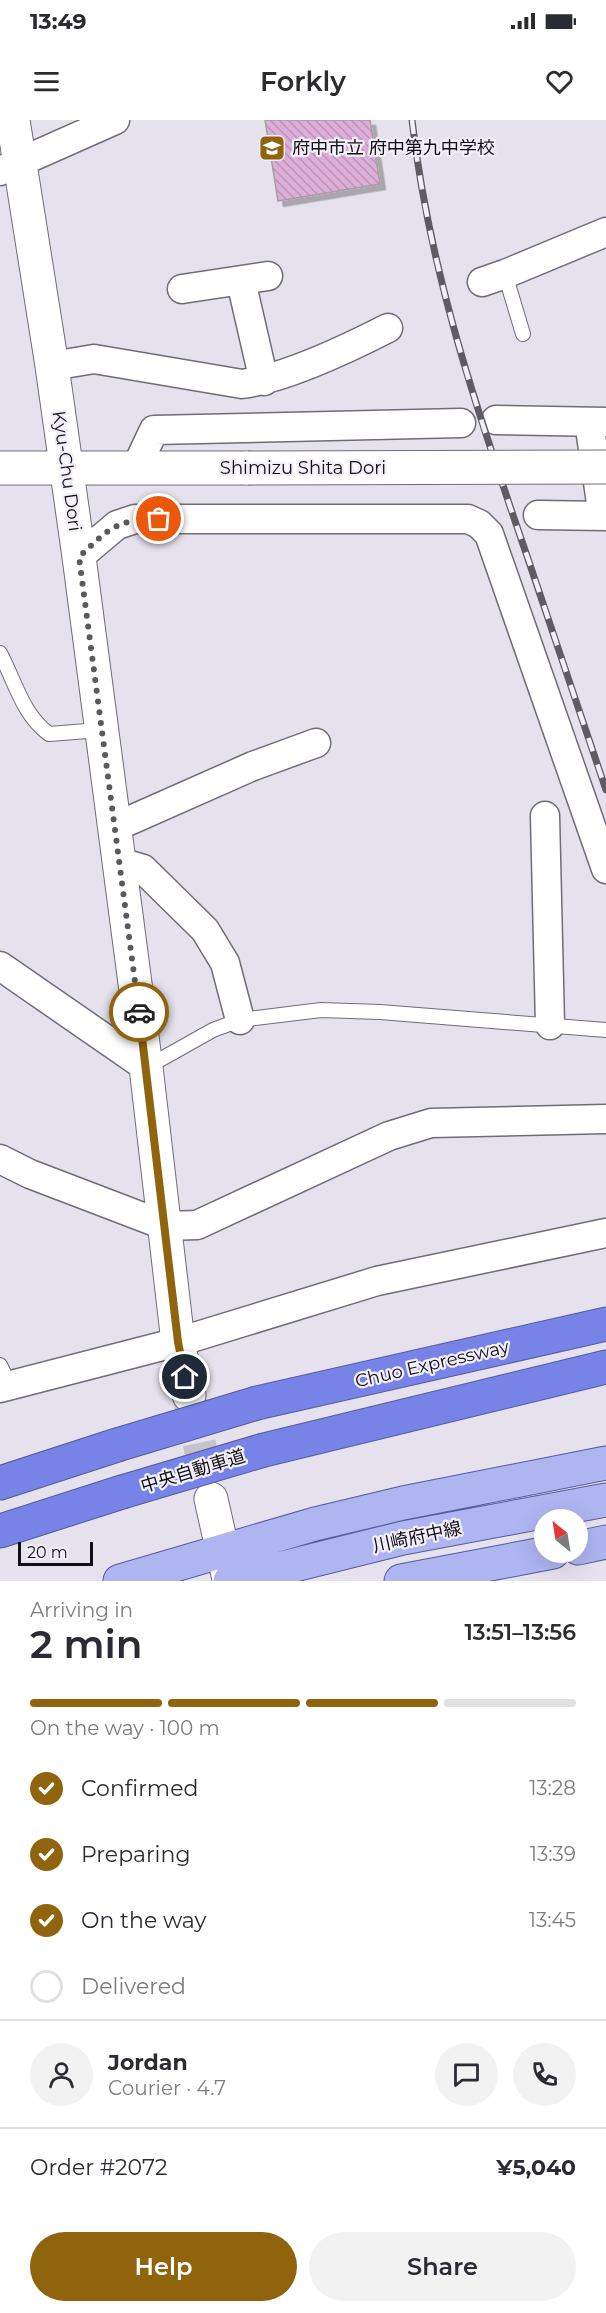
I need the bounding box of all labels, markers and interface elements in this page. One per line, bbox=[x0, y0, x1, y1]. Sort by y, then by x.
text: 13:49 bbox=[30, 8, 87, 35]
icon: menu bbox=[30, 65, 63, 98]
text: Forkly bbox=[260, 65, 346, 98]
icon: heart bbox=[543, 65, 576, 98]
school or university icon: 府中市立 府中第九中学校 bbox=[257, 133, 287, 163]
place label: 府中市立 府中第九中学校 bbox=[292, 137, 495, 159]
street label: Kyu-Chu Dori bbox=[48, 409, 86, 533]
street label: Shimizu Shita Dori bbox=[220, 457, 386, 479]
pin bbox=[133, 493, 184, 544]
icon: bag bbox=[142, 502, 175, 535]
courier bbox=[109, 982, 169, 1042]
icon: car bbox=[123, 996, 156, 1029]
street label: Chuo Expressway bbox=[353, 1336, 511, 1392]
pin bbox=[159, 1351, 210, 1402]
icon: home bbox=[168, 1360, 201, 1393]
street label: 中央自動車道 bbox=[138, 1445, 248, 1497]
north arrow bbox=[534, 1509, 588, 1563]
map controls bbox=[534, 1509, 588, 1563]
street label: 川崎府中線 bbox=[371, 1517, 463, 1557]
scale bar bbox=[18, 1539, 93, 1566]
text: 20 m bbox=[27, 1543, 68, 1562]
text: Arriving in bbox=[30, 1598, 133, 1622]
text: 13:51–13:56 bbox=[464, 1619, 576, 1646]
text: 2 min bbox=[30, 1620, 143, 1668]
text: On the way · 100 m bbox=[30, 1716, 220, 1740]
icon: check bbox=[30, 1772, 63, 1805]
text: Confirmed bbox=[81, 1775, 198, 1802]
text: 13:28 bbox=[529, 1776, 576, 1800]
icon: check bbox=[30, 1838, 63, 1871]
text: Preparing bbox=[81, 1841, 190, 1868]
text: 13:39 bbox=[530, 1842, 576, 1866]
icon: check bbox=[30, 1904, 63, 1937]
text: On the way bbox=[81, 1907, 206, 1934]
text: 13:45 bbox=[529, 1908, 576, 1932]
text: Delivered bbox=[81, 1973, 186, 2000]
button: person bbox=[30, 2043, 93, 2106]
button: chat bbox=[435, 2043, 498, 2106]
button: phone bbox=[513, 2043, 576, 2106]
text: Jordan bbox=[108, 2049, 188, 2076]
text: Courier · 4.7 bbox=[108, 2076, 226, 2100]
text: Order #2072 bbox=[30, 2154, 167, 2181]
text: ¥5,040 bbox=[496, 2154, 576, 2181]
button: Help bbox=[30, 2232, 297, 2301]
button: Share bbox=[309, 2232, 576, 2301]

